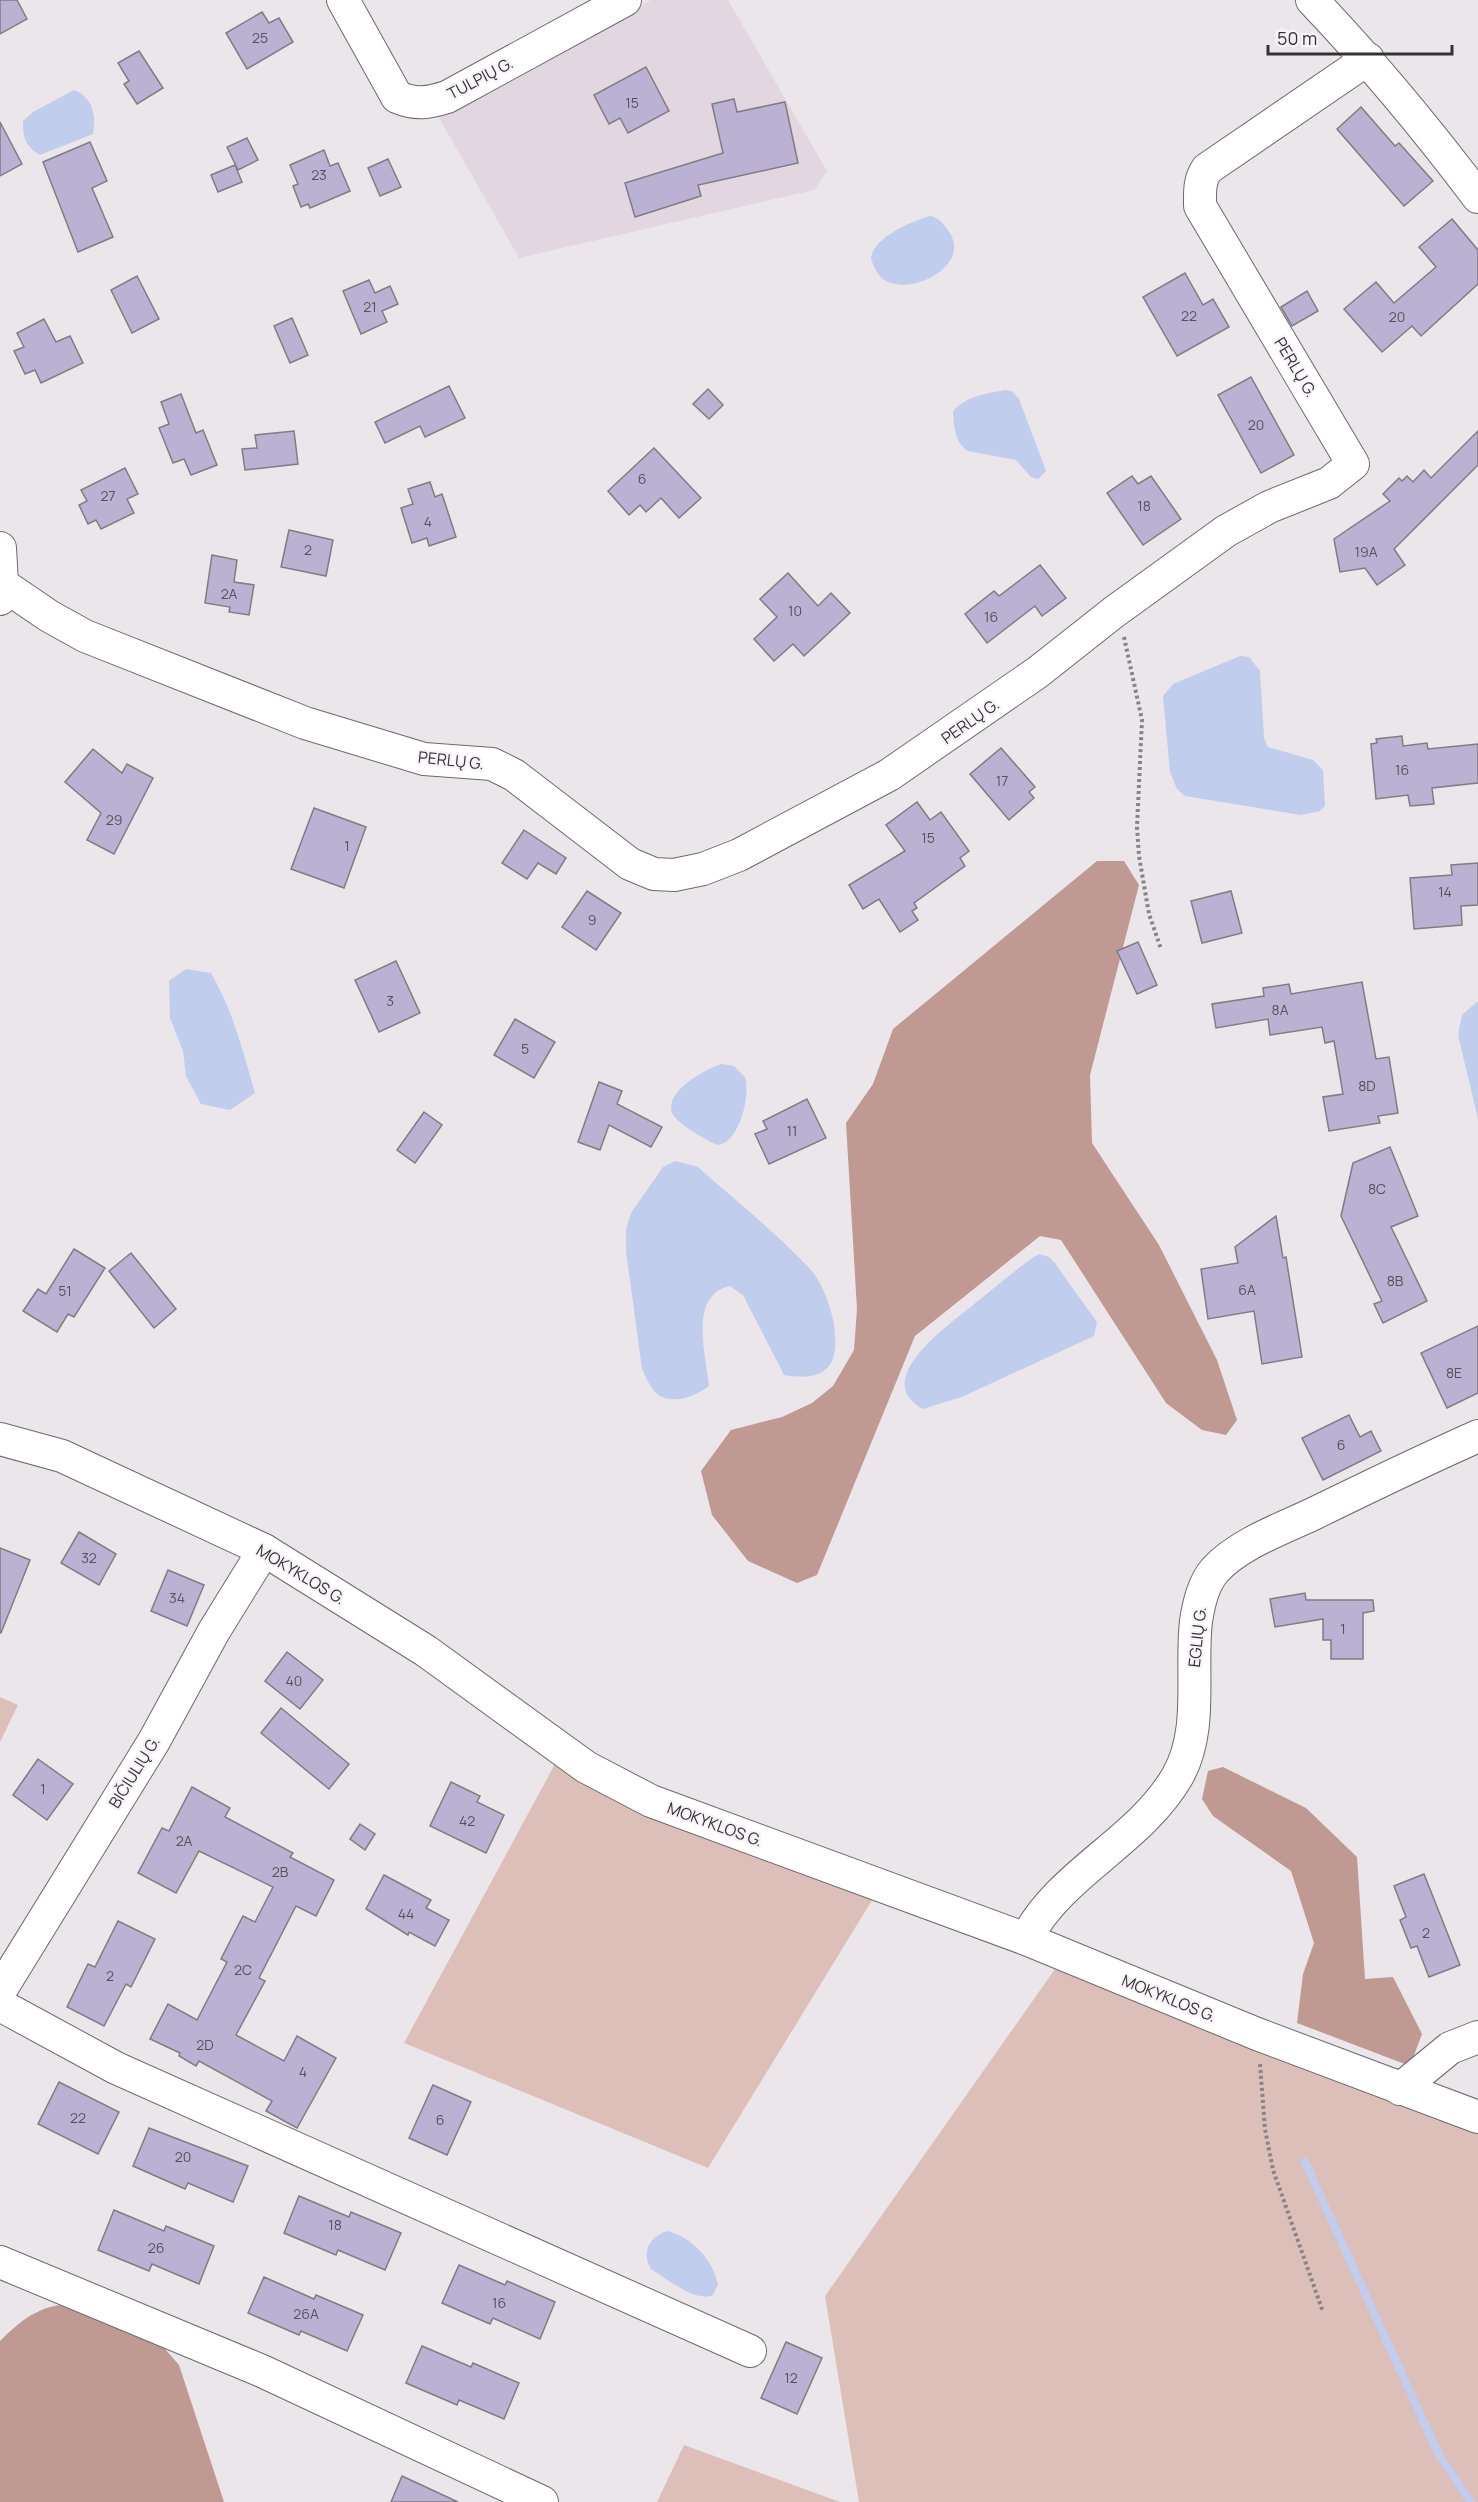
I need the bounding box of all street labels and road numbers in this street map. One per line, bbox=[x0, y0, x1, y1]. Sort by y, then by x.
street label: TULPIŲ G. bbox=[443, 52, 517, 104]
street label: PERLŲ G. bbox=[1270, 333, 1322, 401]
street label: PERLŲ G. bbox=[937, 693, 1003, 749]
street label: PERLŲ G. bbox=[417, 746, 485, 774]
street label: MOKYKLOS G. bbox=[253, 1539, 349, 1609]
street label: EGLIŲ G. bbox=[1183, 1606, 1211, 1668]
street label: BIČIULIŲ G. bbox=[103, 1732, 165, 1812]
street label: MOKYKLOS G. bbox=[664, 1797, 766, 1851]
street label: MOKYKLOS G. bbox=[1119, 1969, 1219, 2027]

